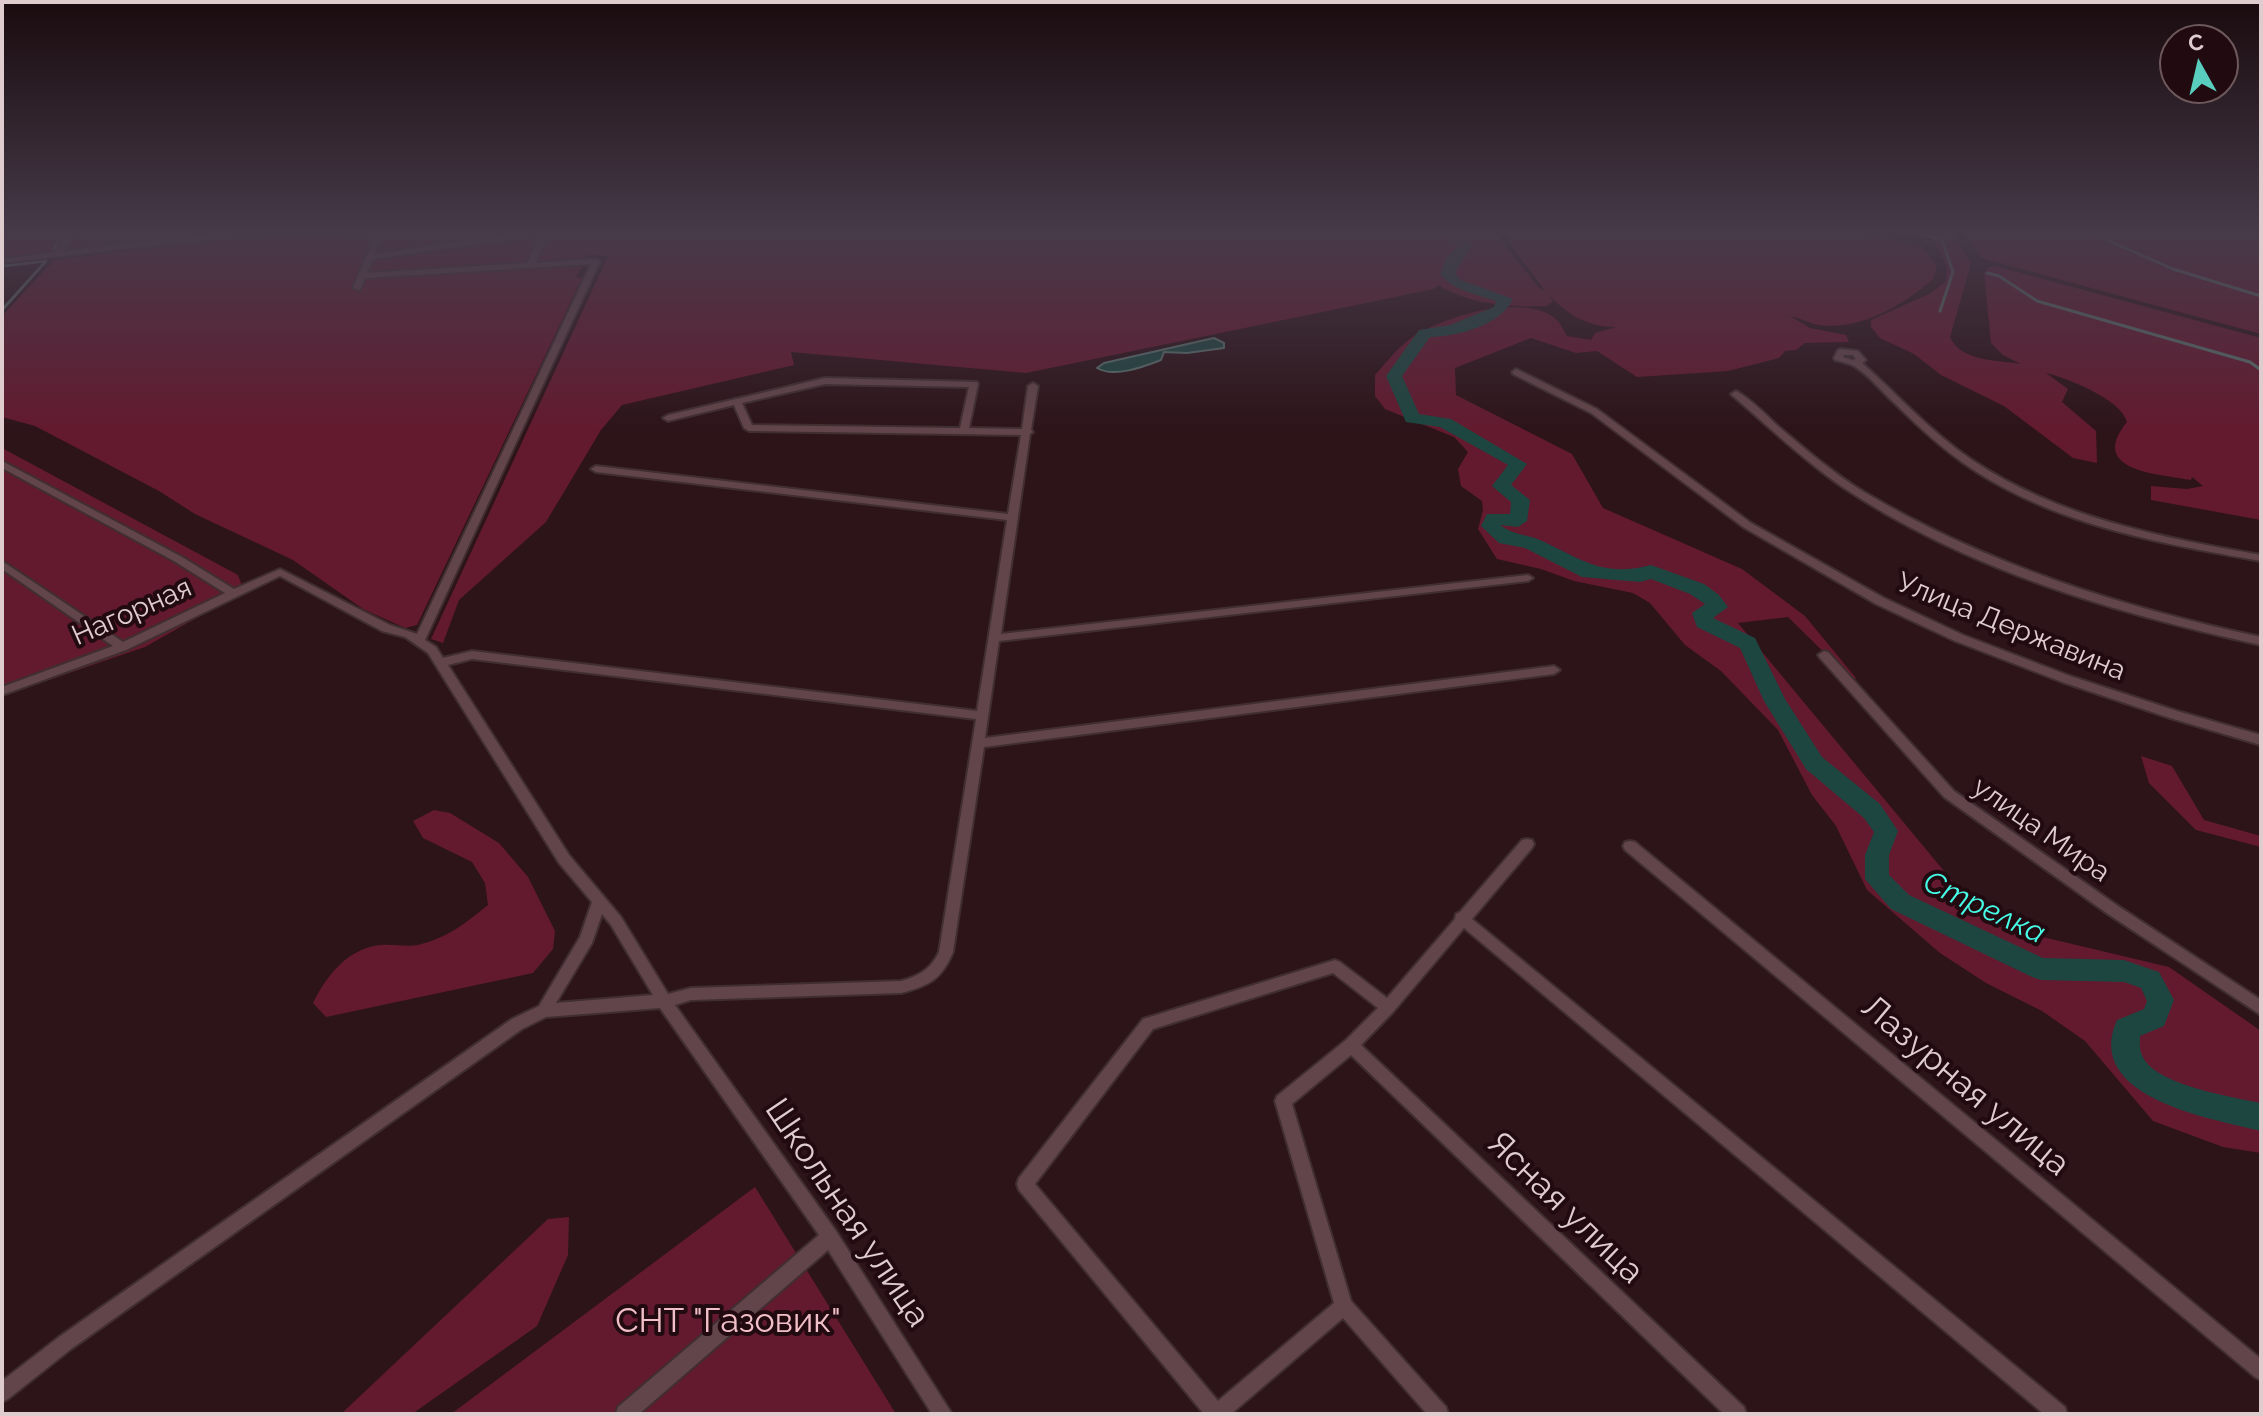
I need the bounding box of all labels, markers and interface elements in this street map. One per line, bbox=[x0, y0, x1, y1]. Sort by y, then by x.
north arrow bbox=[2159, 24, 2239, 104]
text: С bbox=[2187, 28, 2205, 56]
street label: Улица Державина bbox=[1892, 566, 2130, 688]
street label: Нагорная bbox=[67, 571, 197, 653]
street label: улица Мира bbox=[1966, 770, 2116, 890]
water label: Стрелка bbox=[1917, 864, 2051, 952]
street label: Лазурная улица bbox=[1853, 987, 2077, 1185]
street label: Школьная улица bbox=[756, 1091, 938, 1335]
street label: Ясная улица bbox=[1478, 1123, 1652, 1293]
park label: СНТ "Газовик" bbox=[615, 1302, 841, 1342]

